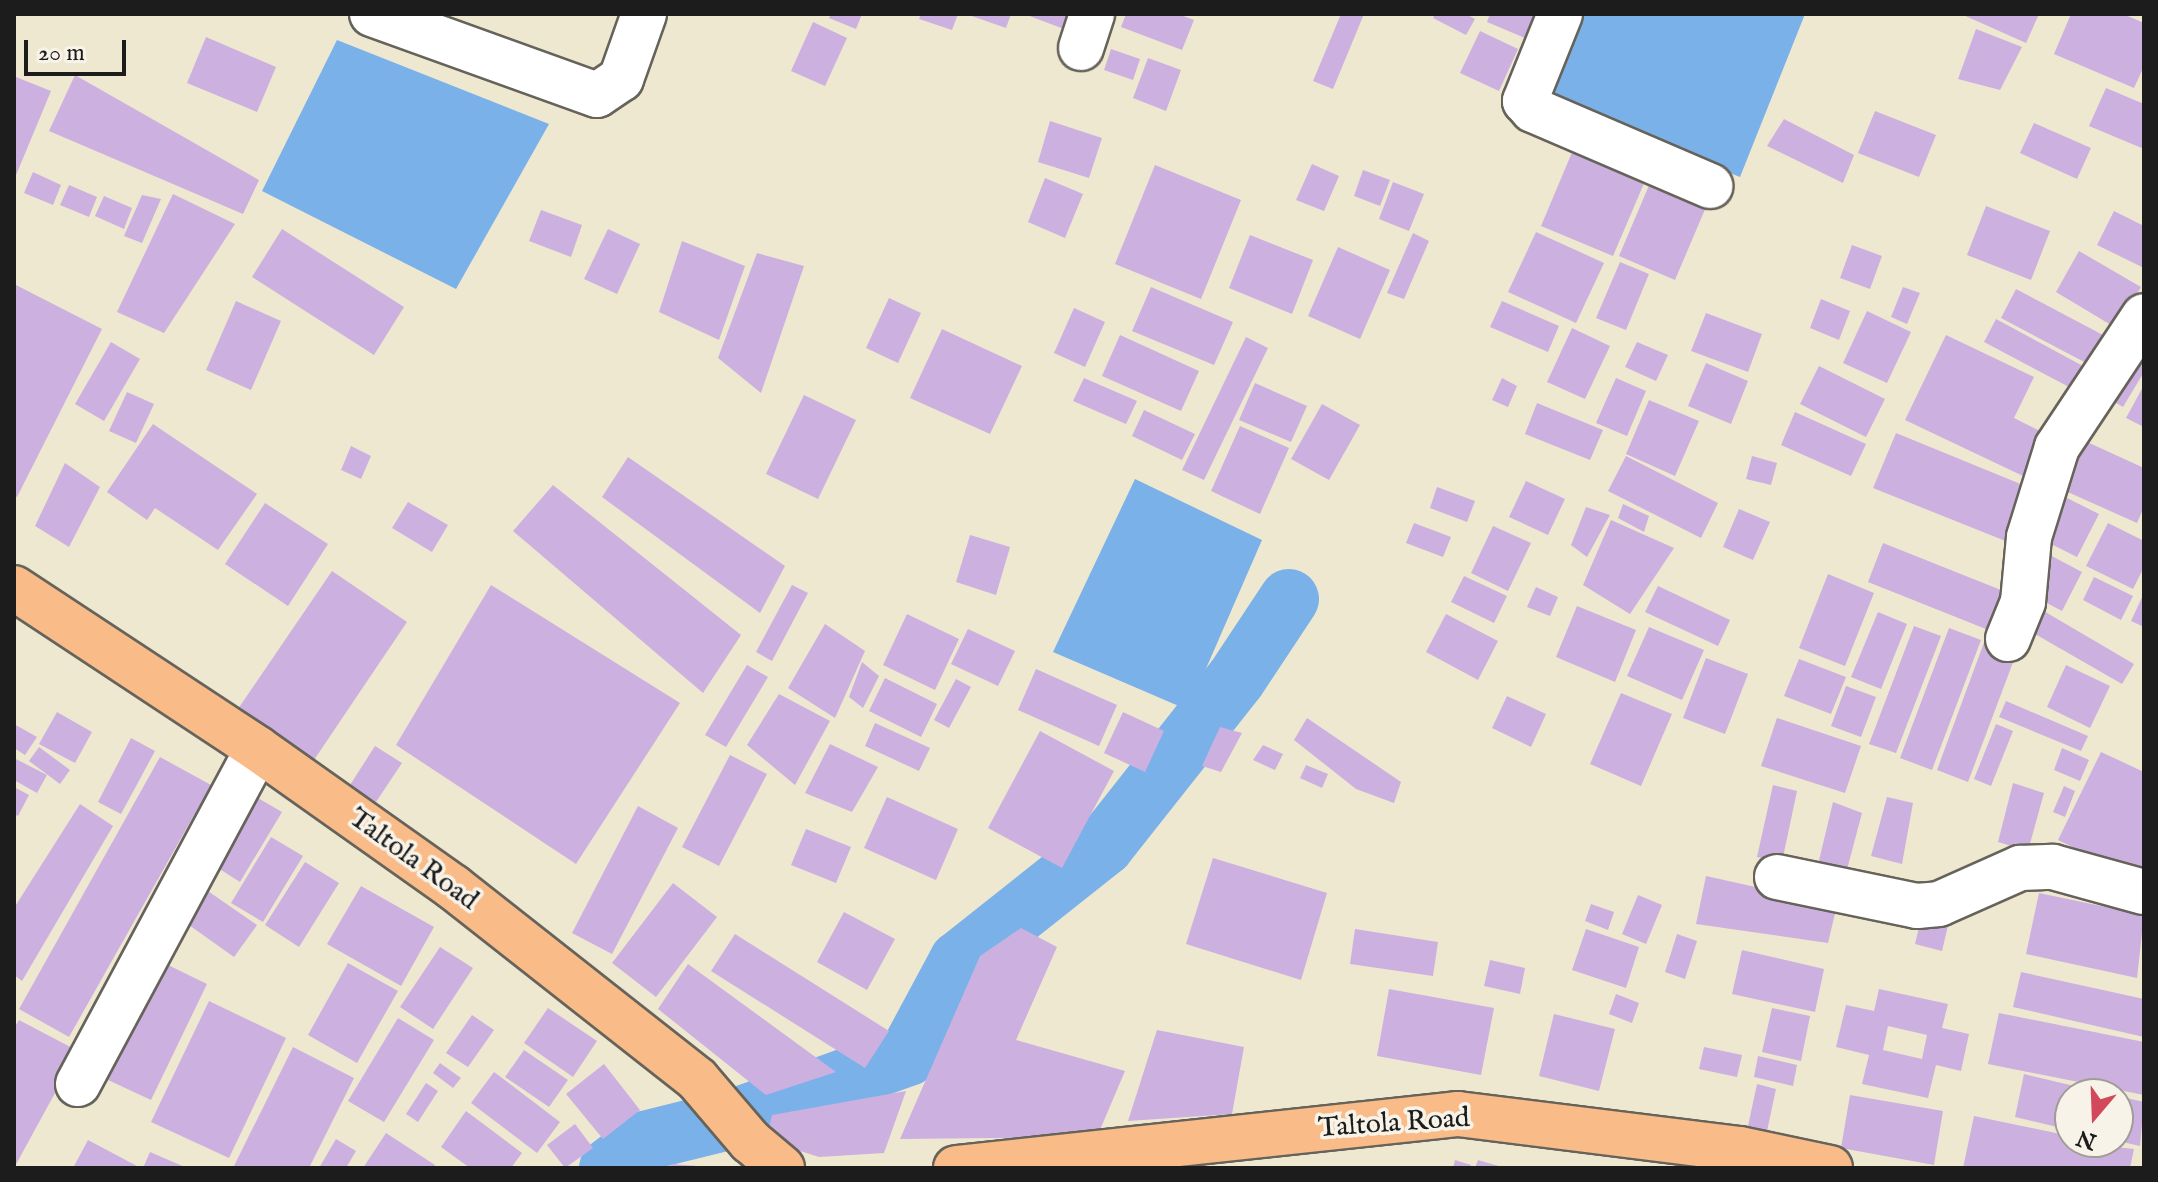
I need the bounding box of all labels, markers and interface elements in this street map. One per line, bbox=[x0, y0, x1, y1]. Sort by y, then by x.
scale bar bbox=[28, 24, 130, 74]
text: 20 m bbox=[38, 38, 85, 69]
street label: Taltola Road bbox=[342, 802, 484, 918]
north arrow bbox=[2054, 1078, 2134, 1158]
street label: Taltola Road bbox=[1317, 1102, 1471, 1146]
text: N bbox=[2073, 1122, 2100, 1155]

